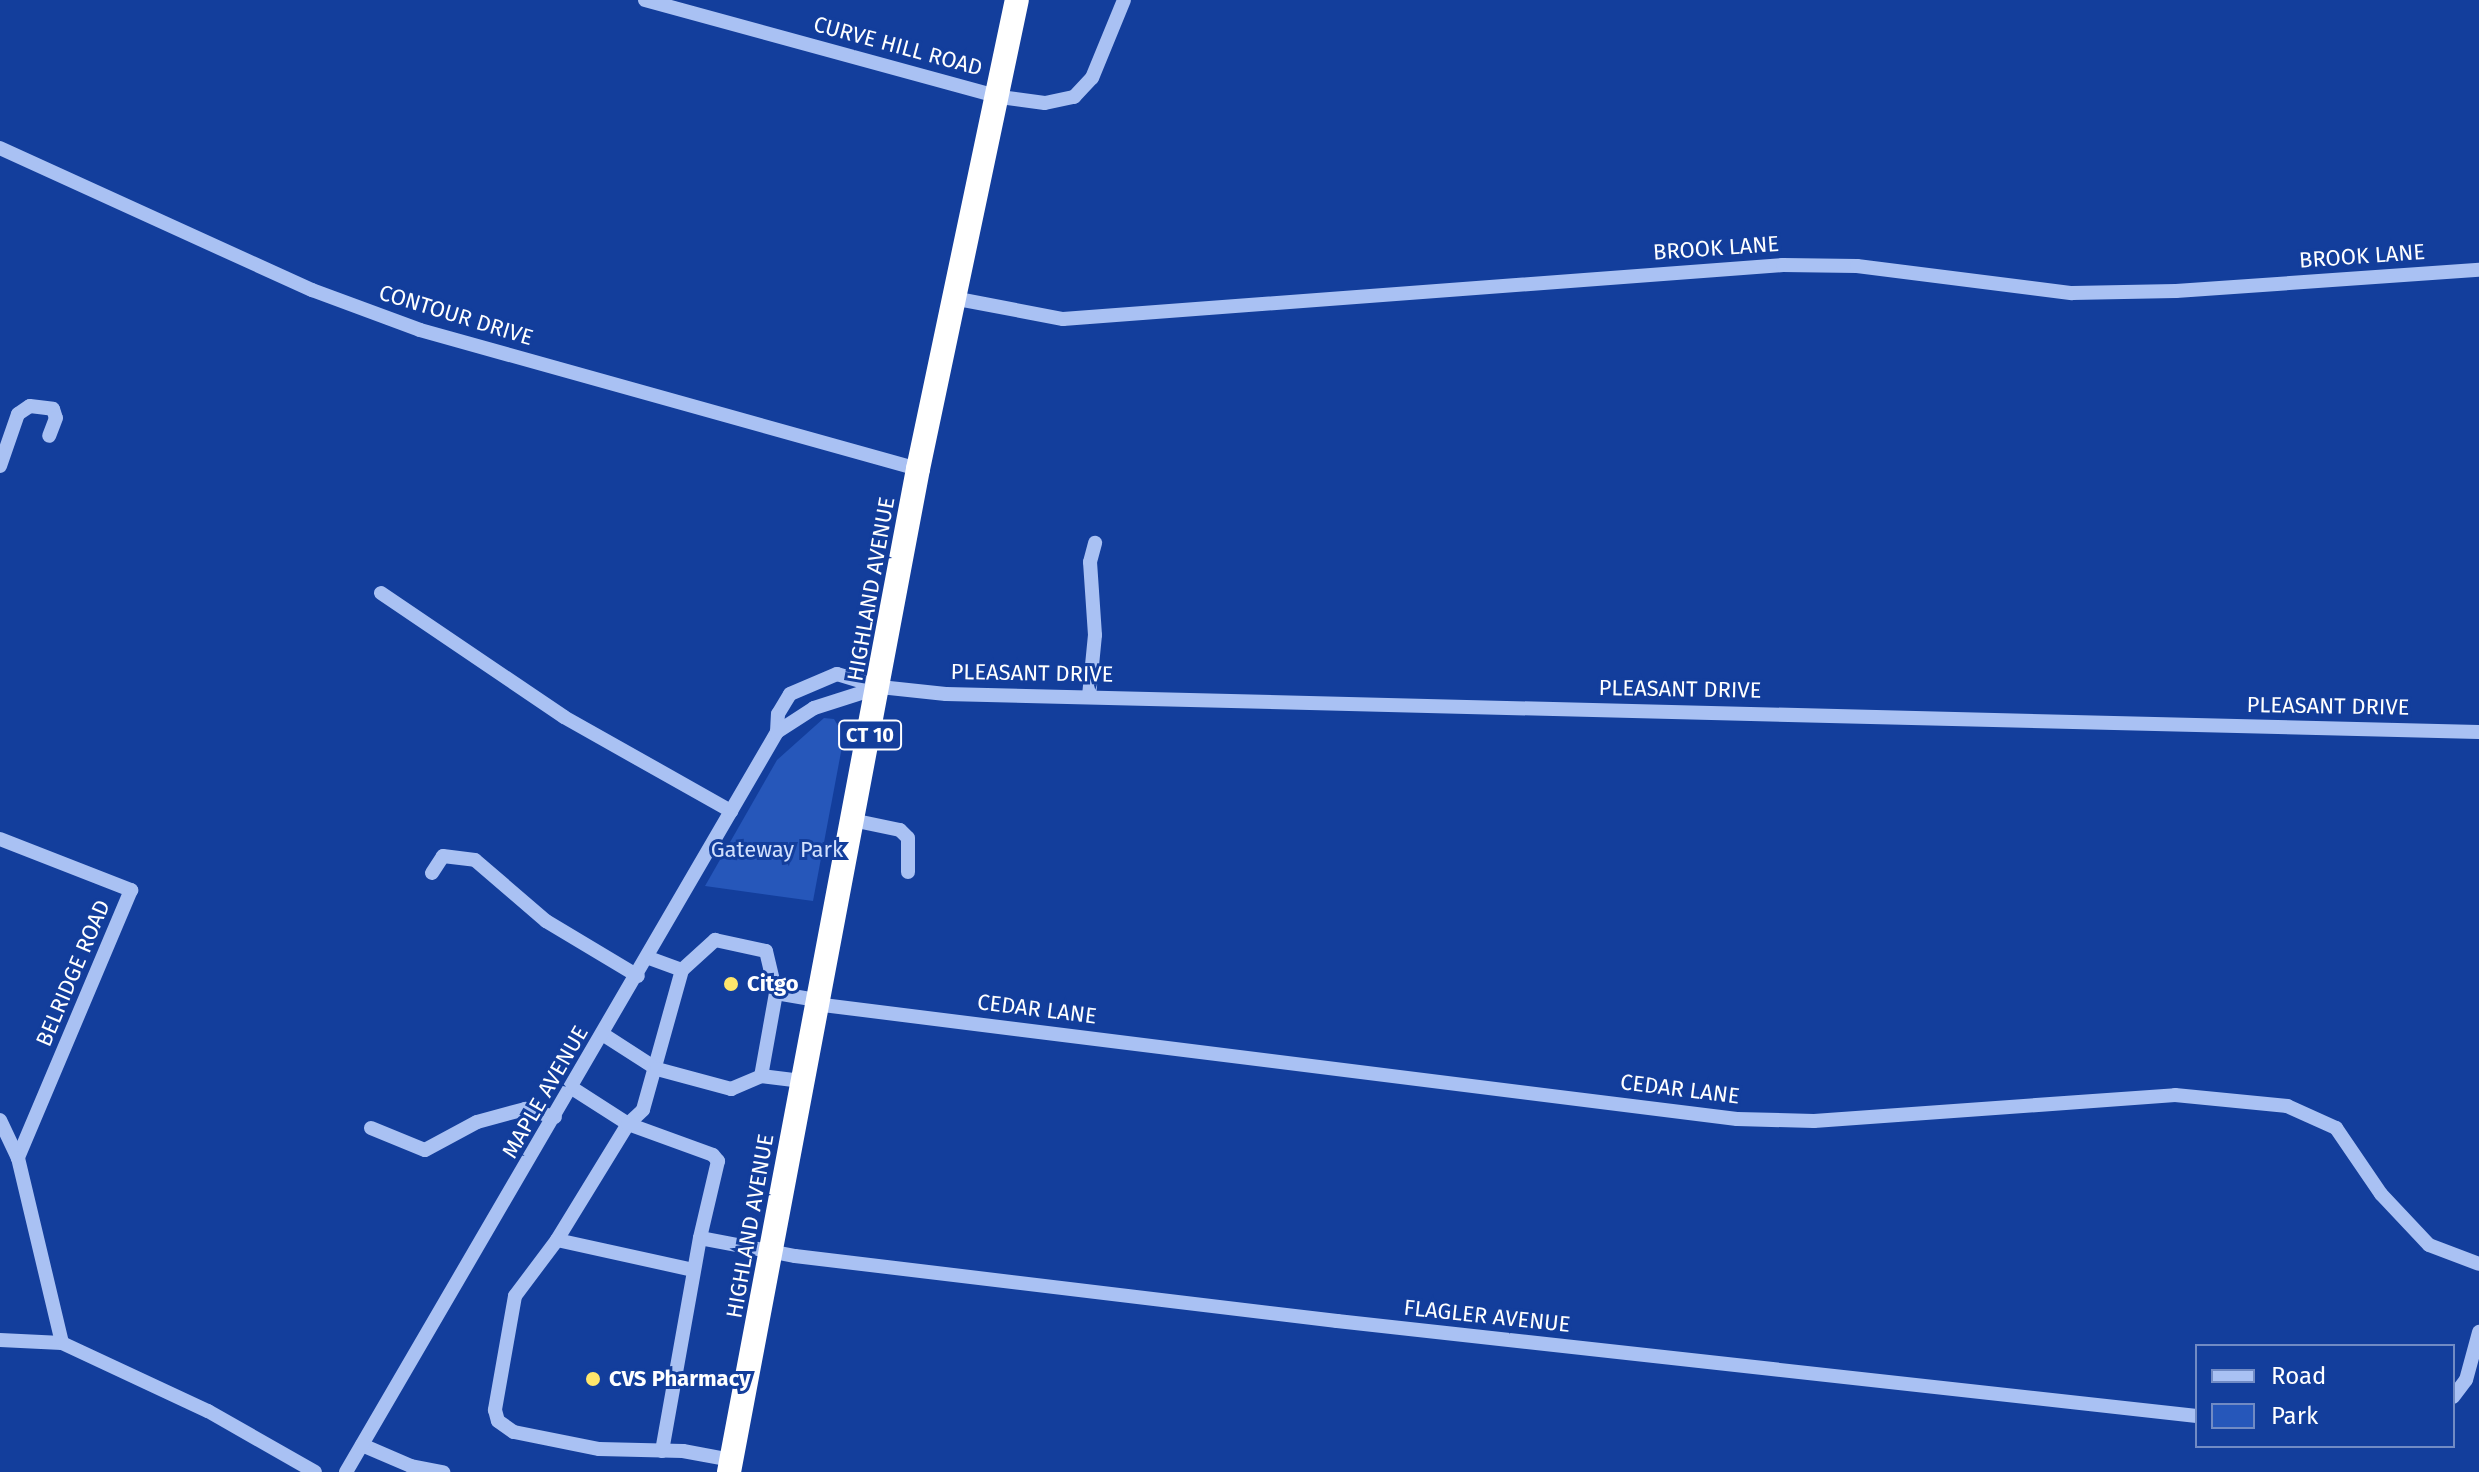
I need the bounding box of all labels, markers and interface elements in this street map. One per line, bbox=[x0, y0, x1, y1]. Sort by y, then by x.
street label: CURVE HILL ROAD bbox=[811, 11, 985, 81]
street label: BROOK LANE bbox=[1652, 230, 1780, 266]
street label: BROOK LANE bbox=[2298, 238, 2426, 274]
street label: CONTOUR DRIVE bbox=[376, 279, 536, 351]
street label: HIGHLAND AVENUE bbox=[842, 495, 900, 683]
street label: PLEASANT DRIVE bbox=[950, 658, 1114, 688]
street label: PLEASANT DRIVE bbox=[1598, 674, 1762, 704]
street label: PLEASANT DRIVE bbox=[2246, 691, 2410, 721]
road number: CT 10 bbox=[838, 719, 902, 751]
park label: Gateway Park bbox=[711, 837, 843, 863]
street label: BELRIDGE ROAD bbox=[30, 896, 116, 1050]
place label: Citgo bbox=[747, 971, 799, 997]
marker: Citgo bbox=[722, 975, 740, 993]
street label: CEDAR LANE bbox=[976, 989, 1098, 1029]
street label: MAPLE AVENUE bbox=[496, 1021, 594, 1163]
street label: CEDAR LANE bbox=[1619, 1069, 1741, 1109]
street label: HIGHLAND AVENUE bbox=[721, 1132, 779, 1320]
street label: FLAGLER AVENUE bbox=[1402, 1294, 1572, 1338]
legend bbox=[2195, 1344, 2455, 1448]
text: Road bbox=[2271, 1362, 2326, 1390]
place label: CVS Pharmacy bbox=[609, 1366, 751, 1392]
marker: CVS Pharmacy bbox=[584, 1370, 602, 1388]
text: Park bbox=[2271, 1402, 2318, 1430]

